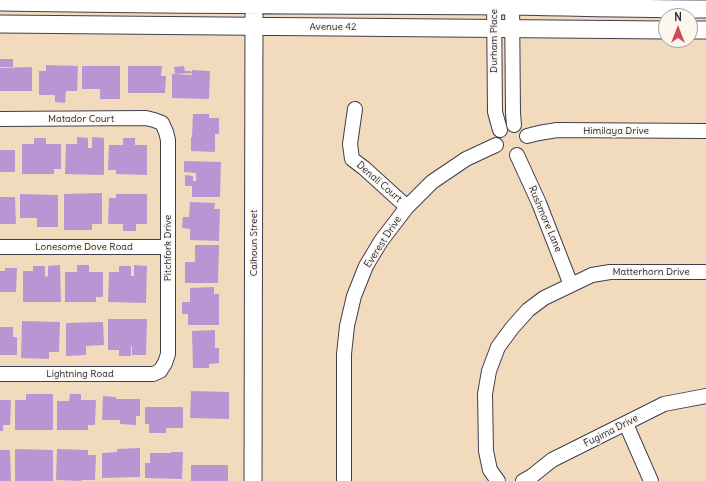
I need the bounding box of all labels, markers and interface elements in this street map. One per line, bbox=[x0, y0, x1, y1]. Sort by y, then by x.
north arrow bbox=[658, 8, 698, 48]
street label: Durham Place bbox=[488, 9, 500, 73]
text: N bbox=[674, 10, 682, 24]
street label: Avenue 42 bbox=[309, 21, 357, 33]
street label: Matador Court bbox=[48, 113, 114, 125]
street label: Himilaya Drive bbox=[583, 125, 649, 137]
street label: Denali Court bbox=[354, 159, 404, 205]
street label: Rushmore Lane bbox=[526, 184, 564, 254]
street label: Calhoun Street bbox=[248, 210, 260, 276]
street label: Everest Drive bbox=[362, 214, 404, 270]
street label: Pitchfork Drive bbox=[162, 215, 174, 281]
street label: Lonesome Dove Road bbox=[35, 241, 133, 253]
street label: Matterhorn Drive bbox=[612, 266, 690, 278]
street label: Lightning Road bbox=[46, 368, 114, 380]
street label: Fugima Drive bbox=[582, 412, 640, 450]

